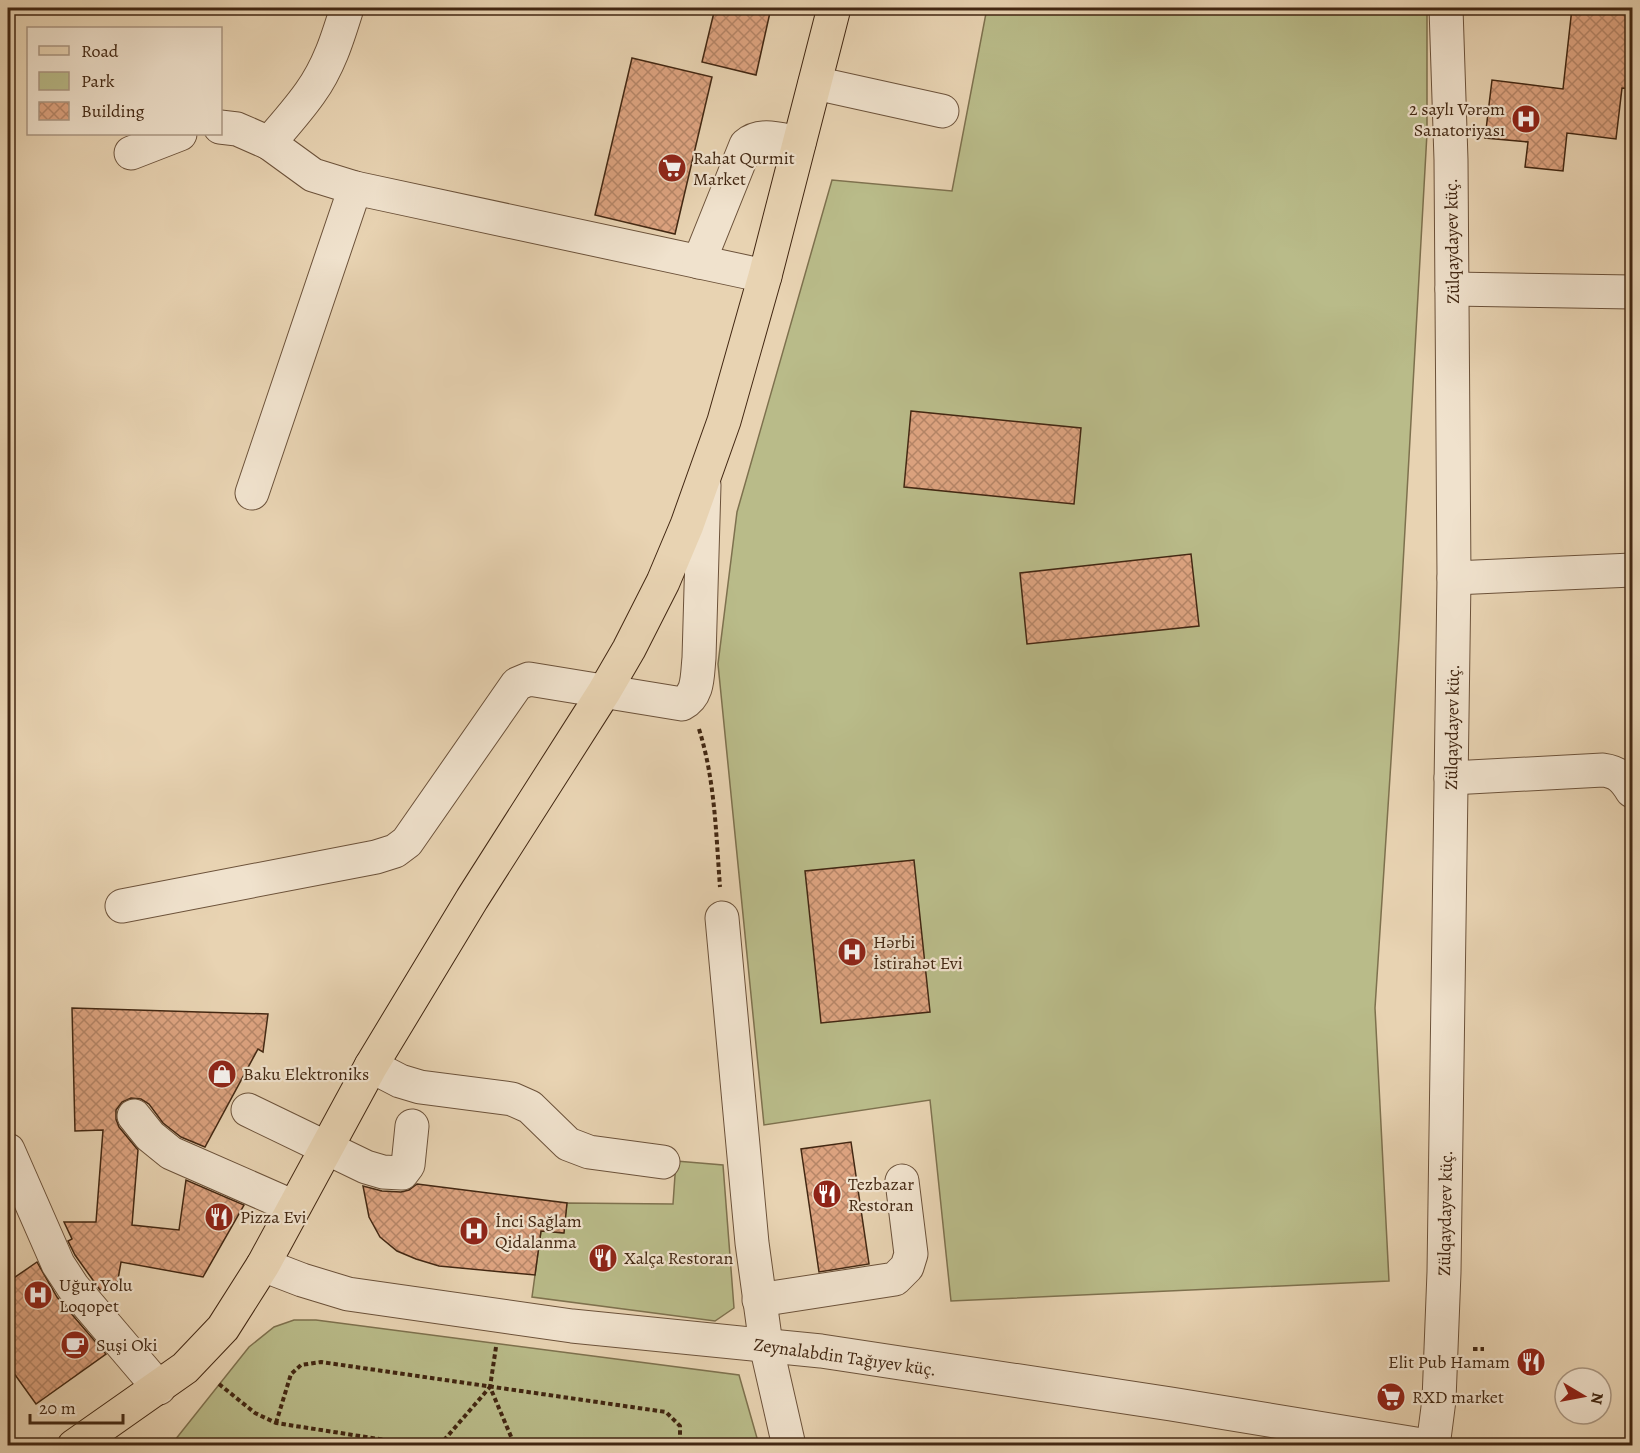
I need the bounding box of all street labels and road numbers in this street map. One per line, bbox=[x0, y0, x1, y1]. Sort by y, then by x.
street label: Zülqaydayev küç. bbox=[1439, 178, 1465, 304]
street label: Zülqaydayev küç. bbox=[1439, 664, 1465, 790]
street label: Zülqaydayev küç. bbox=[1432, 1150, 1458, 1276]
street label: Zeynalabdin Tağıyev küç. bbox=[752, 1332, 938, 1382]

